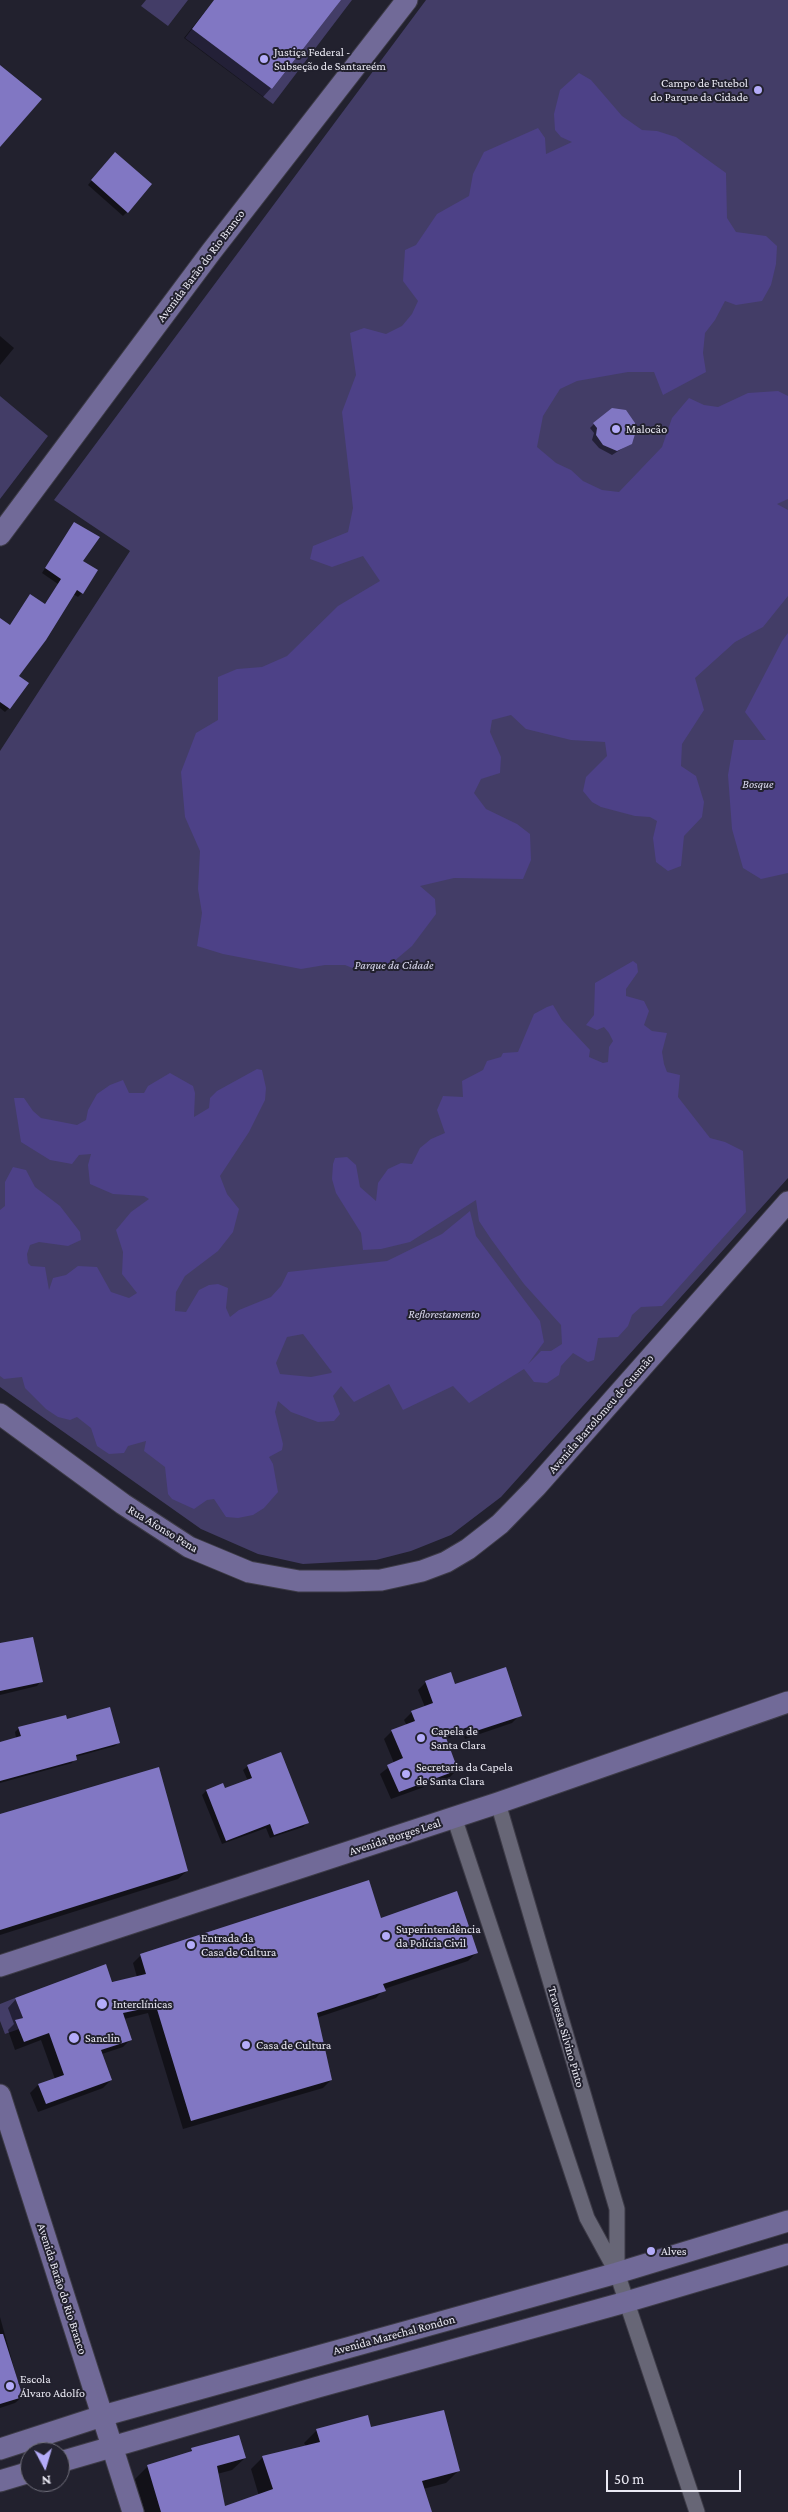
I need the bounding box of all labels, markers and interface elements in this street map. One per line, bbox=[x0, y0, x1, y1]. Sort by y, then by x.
place label: Justiça Federal - Subseção de Santareém bbox=[274, 45, 386, 73]
marker: Justiça Federal - Subseção de Santareém bbox=[258, 53, 270, 65]
place label: Campo de Futebol do Parque da Cidade bbox=[650, 76, 748, 104]
marker: Campo de Futebol do Parque da Cidade bbox=[752, 84, 764, 96]
street label: Avenida Barão do Rio Branco bbox=[154, 207, 248, 325]
place label: Malocão bbox=[626, 422, 667, 436]
marker: Malocão bbox=[610, 423, 622, 435]
park label: Bosque bbox=[742, 777, 774, 791]
park label: Parque da Cidade bbox=[355, 958, 433, 972]
park label: Reflorestamento bbox=[408, 1307, 480, 1321]
street label: Avenida Bartolomeu de Gusmão bbox=[545, 1351, 657, 1477]
street label: Rua Afonso Pena bbox=[125, 1502, 201, 1556]
place label: Capela de Santa Clara bbox=[431, 1724, 486, 1752]
marker: Capela de Santa Clara bbox=[415, 1732, 427, 1744]
place label: Secretaria da Capela de Santa Clara bbox=[416, 1760, 513, 1788]
marker: Secretaria da Capela de Santa Clara bbox=[400, 1768, 412, 1780]
street label: Avenida Borges Leal bbox=[347, 1815, 443, 1859]
place label: Superintendência da Polícia Civil bbox=[396, 1922, 481, 1950]
marker: Superintendência da Polícia Civil bbox=[380, 1930, 392, 1942]
place label: Entrada da Casa de Cultura bbox=[201, 1931, 276, 1959]
marker: Entrada da Casa de Cultura bbox=[185, 1939, 197, 1951]
street label: Travessa Silvino Pinto bbox=[545, 1985, 587, 2089]
marker: Interclínicas bbox=[95, 1997, 109, 2011]
place label: Interclínicas bbox=[113, 1997, 172, 2011]
marker: Sanclin bbox=[67, 2031, 81, 2045]
place label: Sanclin bbox=[85, 2031, 120, 2045]
place label: Casa de Cultura bbox=[256, 2038, 331, 2052]
marker: Casa de Cultura bbox=[240, 2039, 252, 2051]
street label: Avenida Barão do Rio Branco bbox=[34, 2222, 90, 2356]
place label: Alves bbox=[661, 2244, 686, 2258]
marker: Alves bbox=[645, 2245, 657, 2257]
street label: Avenida Marechal Rondon bbox=[331, 2312, 457, 2358]
place label: Escola Álvaro Adolfo bbox=[20, 2372, 85, 2400]
marker: Escola Álvaro Adolfo bbox=[4, 2380, 16, 2392]
north arrow bbox=[20, 2442, 70, 2492]
scale bar bbox=[608, 2460, 743, 2492]
text: 50 m bbox=[614, 2471, 644, 2487]
text: N bbox=[41, 2472, 52, 2489]

